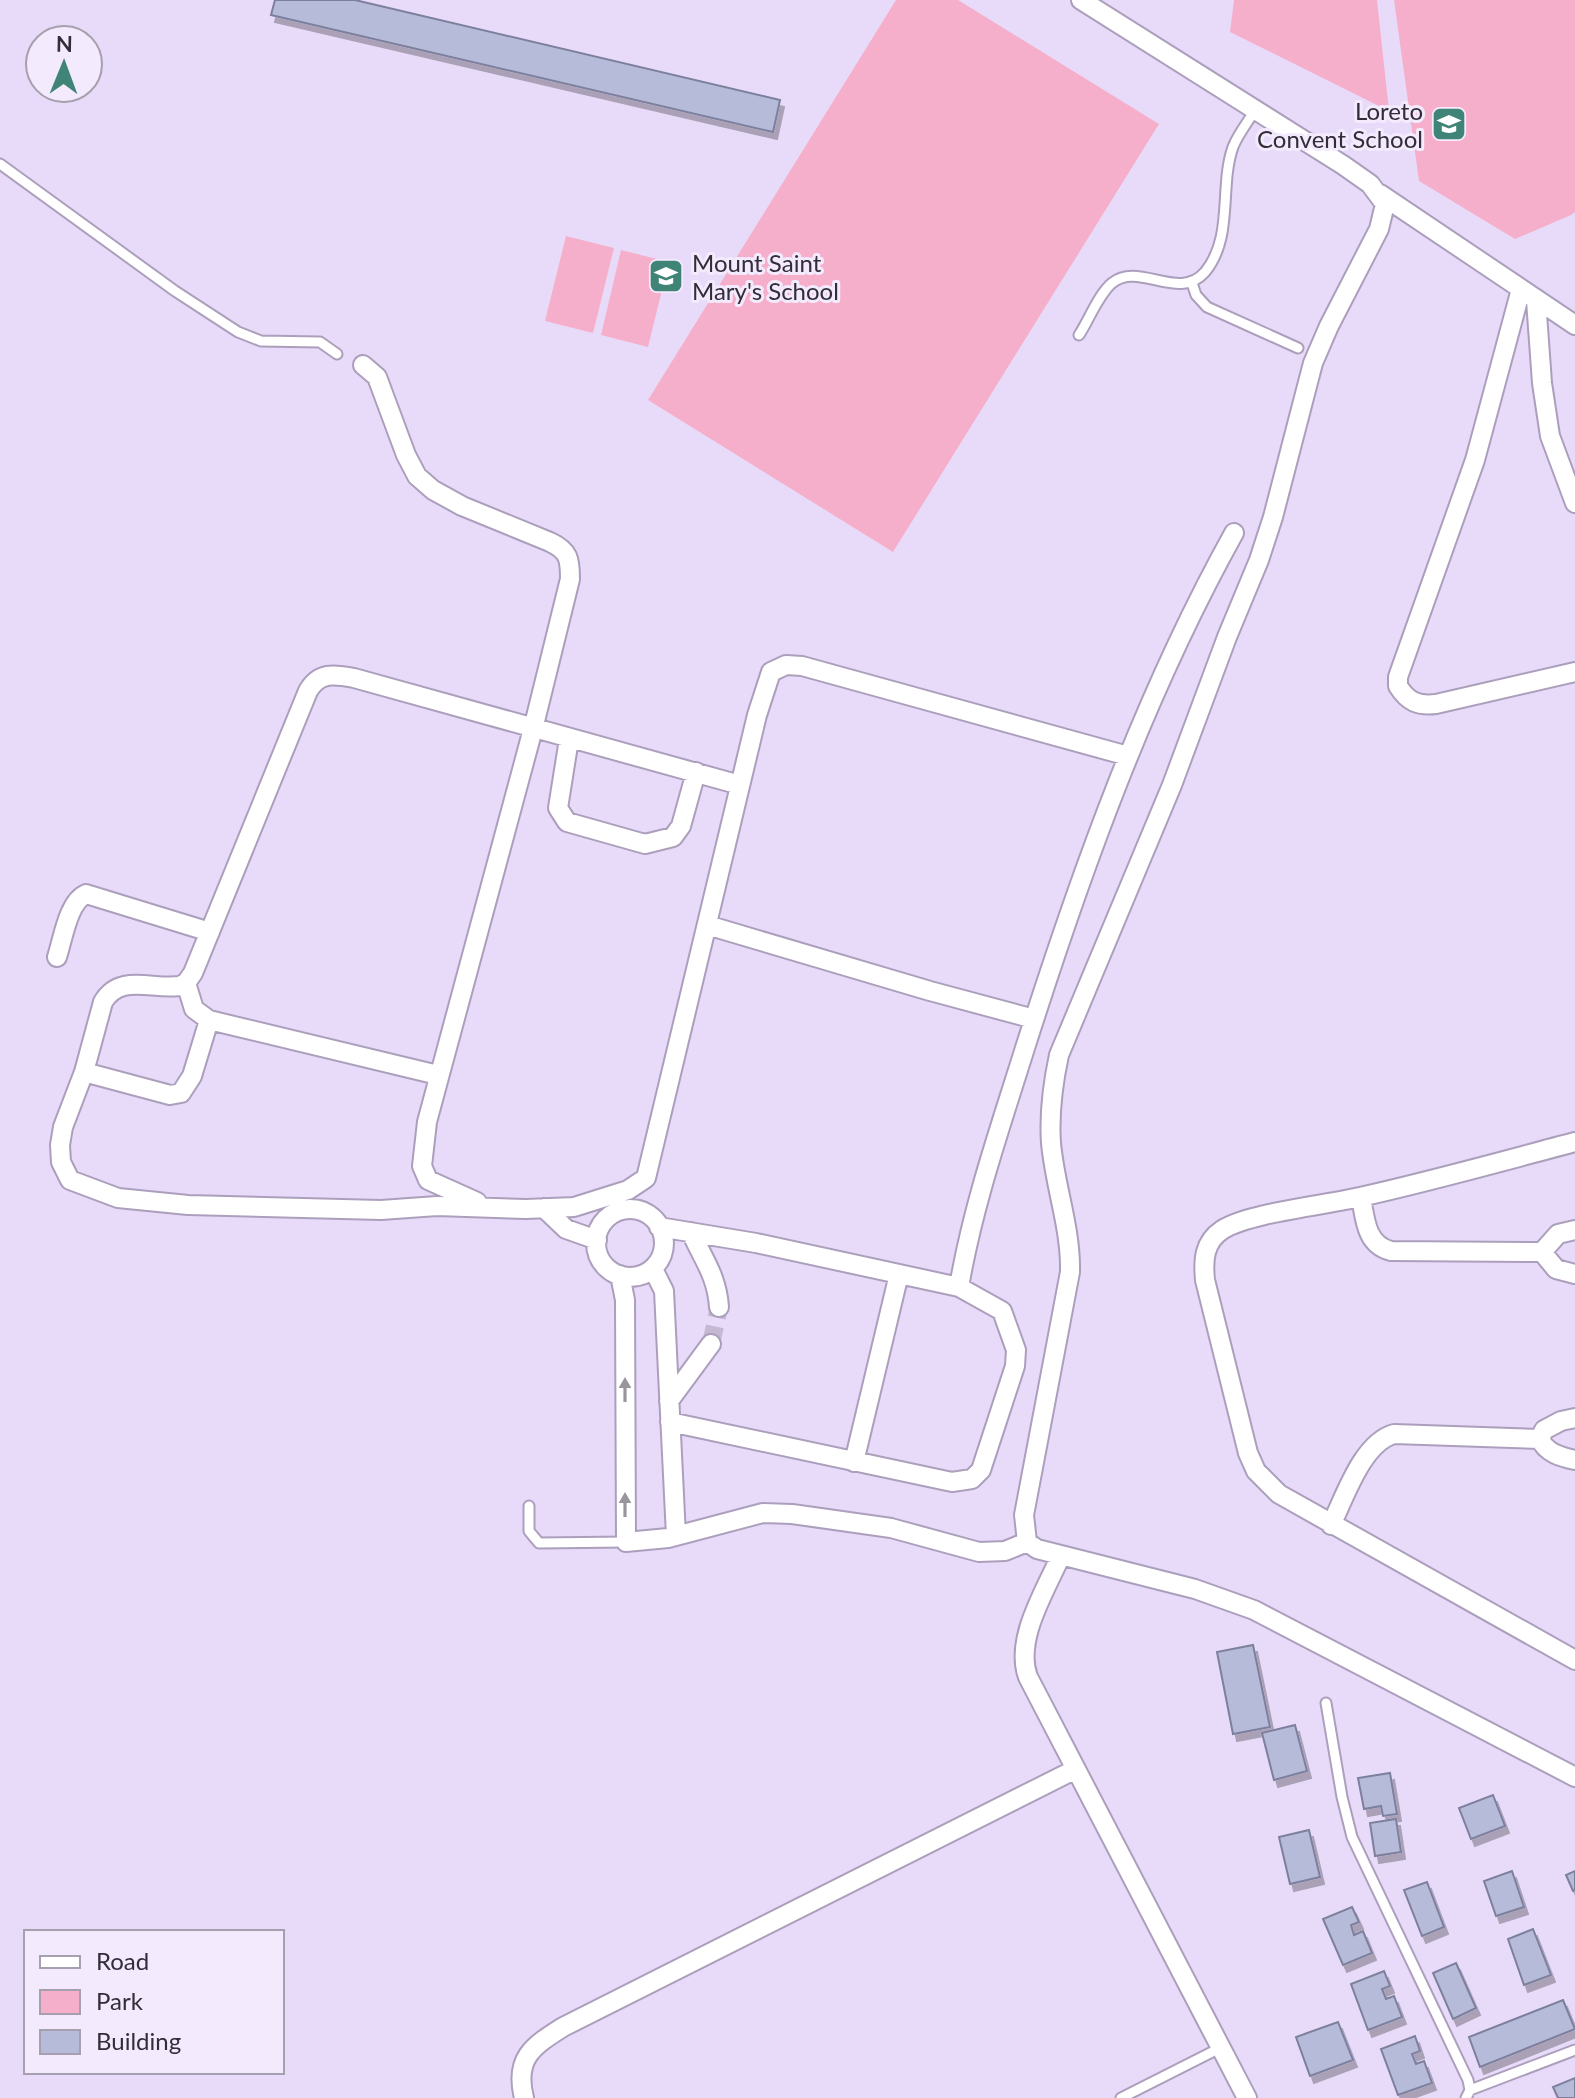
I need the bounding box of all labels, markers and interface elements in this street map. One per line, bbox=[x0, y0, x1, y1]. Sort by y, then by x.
north arrow bbox=[24, 24, 104, 104]
text: N bbox=[56, 30, 73, 57]
place label: Loreto Convent School bbox=[1257, 96, 1423, 153]
school or university icon: Loreto Convent School bbox=[1430, 105, 1468, 143]
place label: Mount Saint Mary's School bbox=[692, 248, 839, 305]
school or university icon: Mount Saint Mary's School bbox=[647, 257, 685, 295]
one-way arrow bbox=[619, 1377, 631, 1402]
one-way arrow bbox=[619, 1492, 631, 1517]
legend bbox=[24, 1930, 284, 2074]
text: Road bbox=[96, 1946, 149, 1975]
text: Park bbox=[96, 1986, 144, 2015]
text: Building bbox=[96, 2026, 181, 2055]

